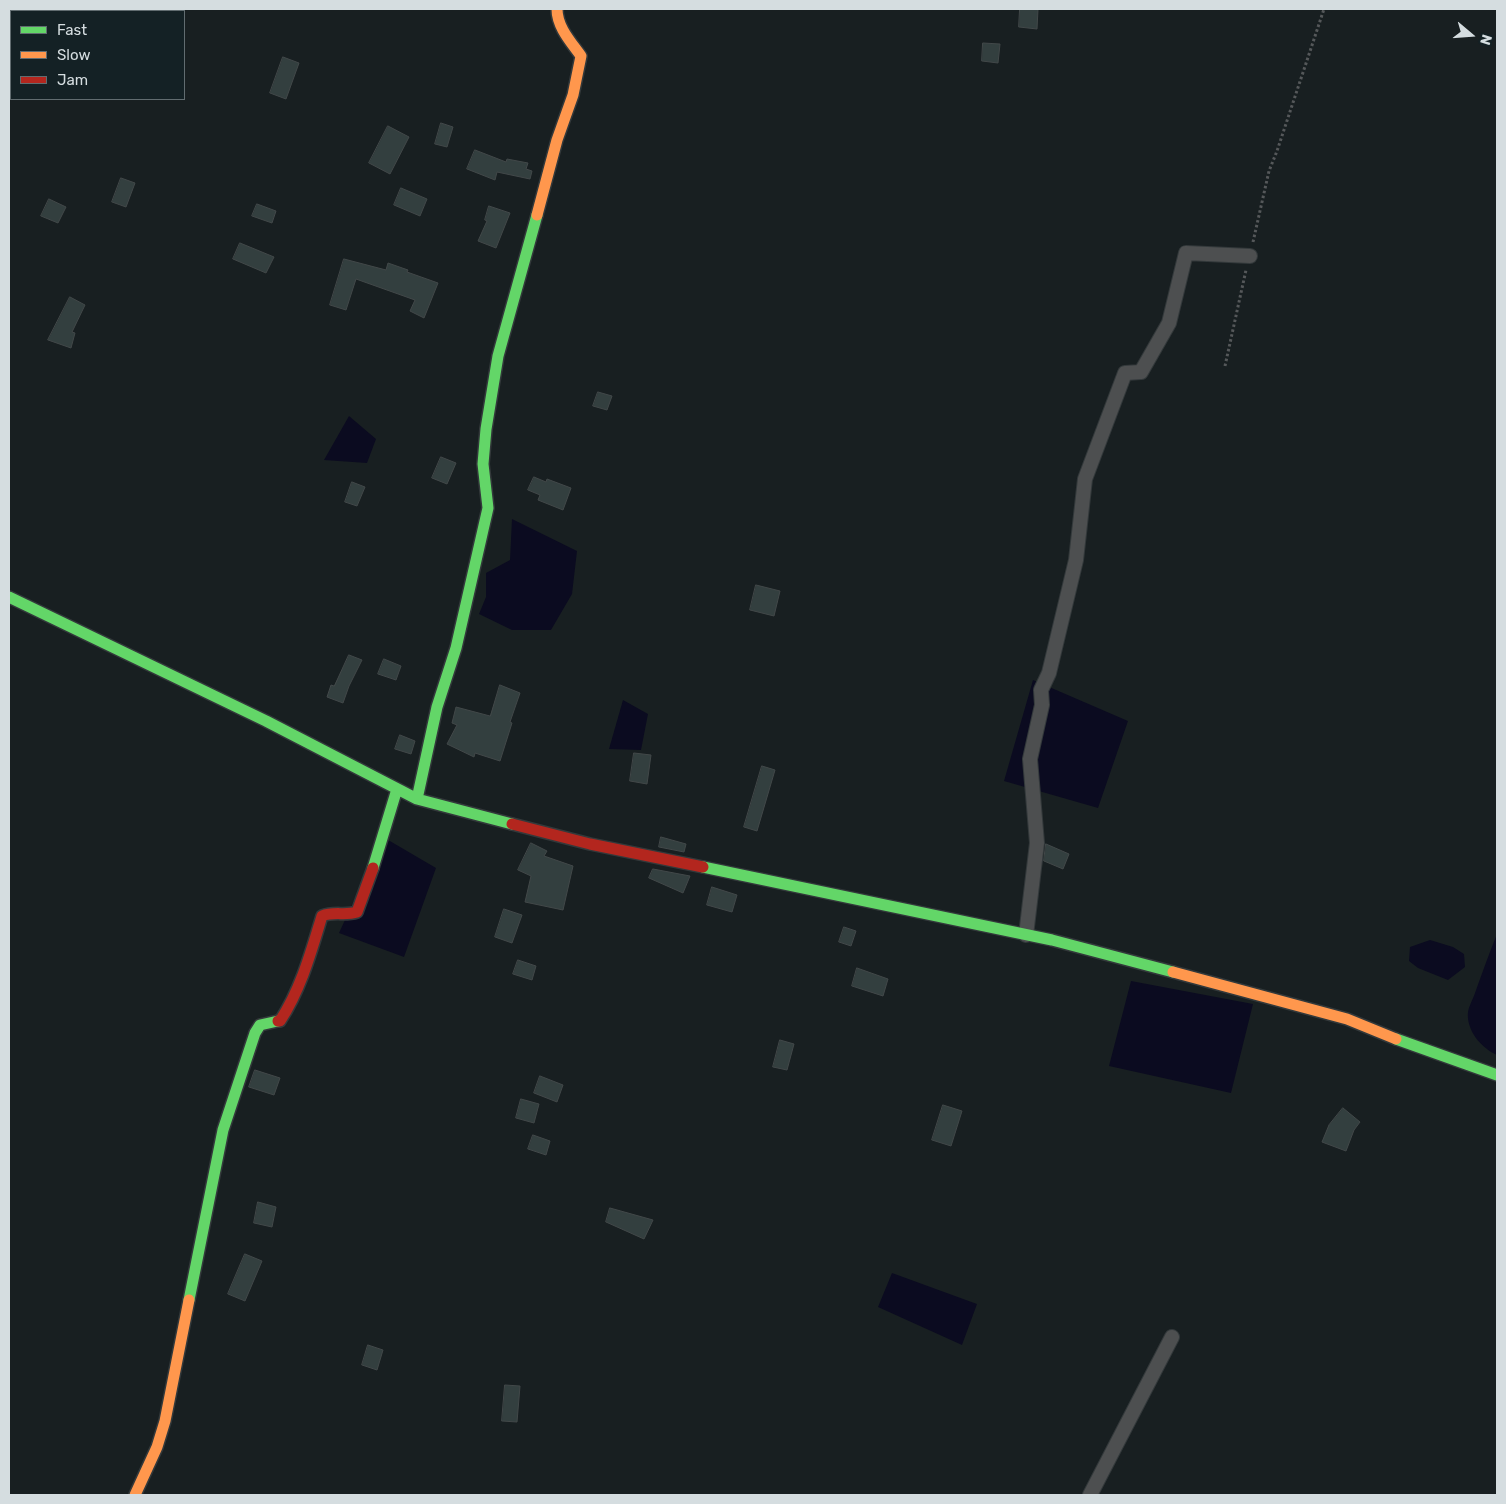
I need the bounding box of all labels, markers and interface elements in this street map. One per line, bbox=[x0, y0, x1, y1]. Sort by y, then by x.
legend bbox=[10, 10, 185, 100]
north arrow bbox=[1446, 10, 1496, 60]
text: Fast bbox=[57, 21, 87, 39]
text: N bbox=[1476, 32, 1495, 47]
text: Slow bbox=[57, 46, 90, 64]
text: Jam bbox=[57, 71, 88, 89]

